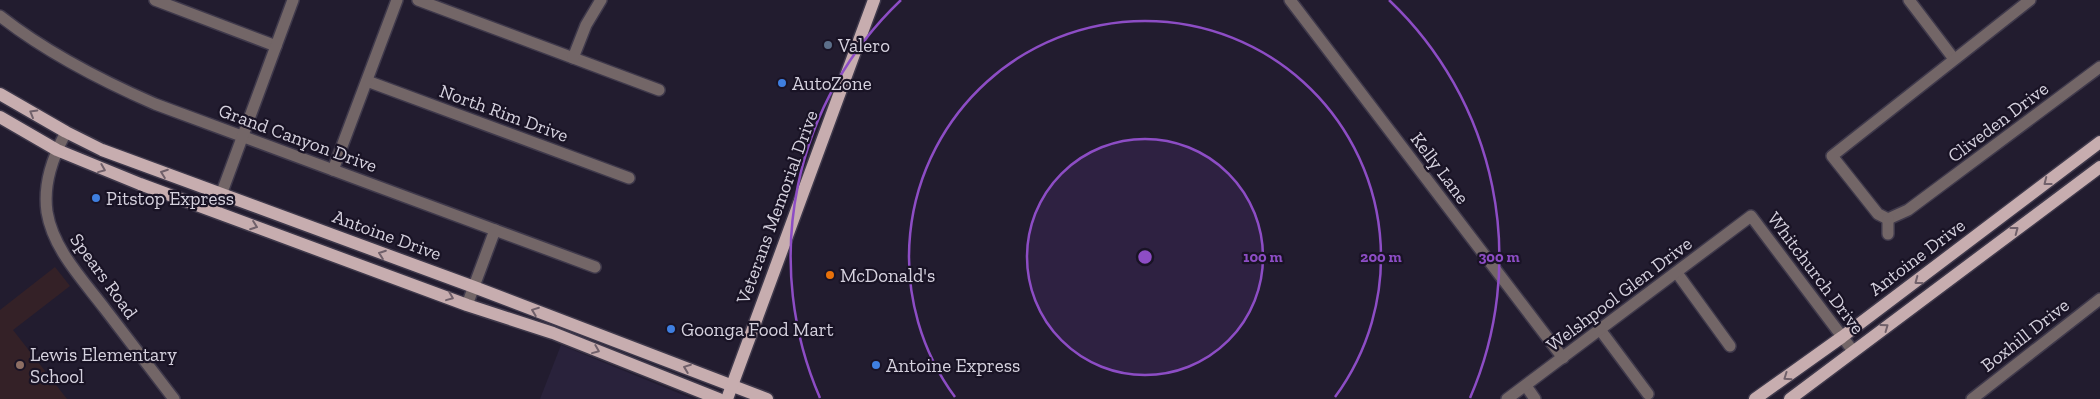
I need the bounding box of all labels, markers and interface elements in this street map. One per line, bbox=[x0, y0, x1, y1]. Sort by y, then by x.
place label: Valero bbox=[837, 34, 890, 57]
marker: Valero bbox=[822, 39, 834, 51]
place label: AutoZone bbox=[792, 72, 872, 95]
marker: AutoZone bbox=[776, 77, 788, 89]
street label: Cliveden Drive bbox=[1943, 77, 2053, 167]
street label: North Rim Drive bbox=[436, 79, 572, 147]
street label: Grand Canyon Drive bbox=[216, 99, 380, 177]
street label: Veterans Memorial Drive bbox=[731, 107, 823, 308]
one-way arrow bbox=[29, 110, 38, 120]
street label: Kelly Lane bbox=[1406, 128, 1474, 208]
one-way arrow bbox=[97, 163, 106, 173]
one-way arrow bbox=[161, 169, 169, 179]
one-way arrow bbox=[2043, 176, 2053, 185]
place label: Pitstop Express bbox=[106, 187, 234, 210]
marker: Pitstop Express bbox=[90, 192, 102, 204]
street label: Antoine Drive bbox=[329, 205, 445, 265]
street label: Whitchurch Drive bbox=[1763, 207, 1869, 339]
street label: Antoine Drive bbox=[1864, 213, 1970, 301]
one-way arrow bbox=[249, 220, 258, 230]
one-way arrow bbox=[2009, 228, 2018, 236]
street label: Spears Road bbox=[65, 229, 143, 324]
street label: Welshpool Glen Drive bbox=[1542, 232, 1696, 356]
centre of rings bbox=[1136, 248, 1154, 266]
text: 100 m bbox=[1243, 248, 1283, 266]
text: 200 m bbox=[1360, 248, 1402, 266]
text: 300 m bbox=[1478, 248, 1520, 266]
one-way arrow bbox=[379, 250, 387, 260]
place label: McDonald's bbox=[840, 264, 935, 287]
marker: McDonald's bbox=[824, 269, 836, 281]
one-way arrow bbox=[1915, 275, 1924, 283]
one-way arrow bbox=[445, 291, 454, 302]
street label: Boxhill Drive bbox=[1976, 293, 2074, 377]
one-way arrow bbox=[531, 306, 540, 317]
place label: Goonga Food Mart bbox=[681, 318, 834, 341]
marker: Goonga Food Mart bbox=[665, 323, 677, 335]
one-way arrow bbox=[1879, 324, 1889, 333]
place label: Lewis Elementary School bbox=[30, 343, 177, 388]
one-way arrow bbox=[591, 344, 600, 354]
place label: Antoine Express bbox=[886, 354, 1020, 377]
marker: Lewis Elementary School bbox=[14, 359, 26, 371]
marker: Antoine Express bbox=[870, 359, 882, 371]
one-way arrow bbox=[683, 364, 692, 374]
one-way arrow bbox=[1783, 370, 1792, 380]

